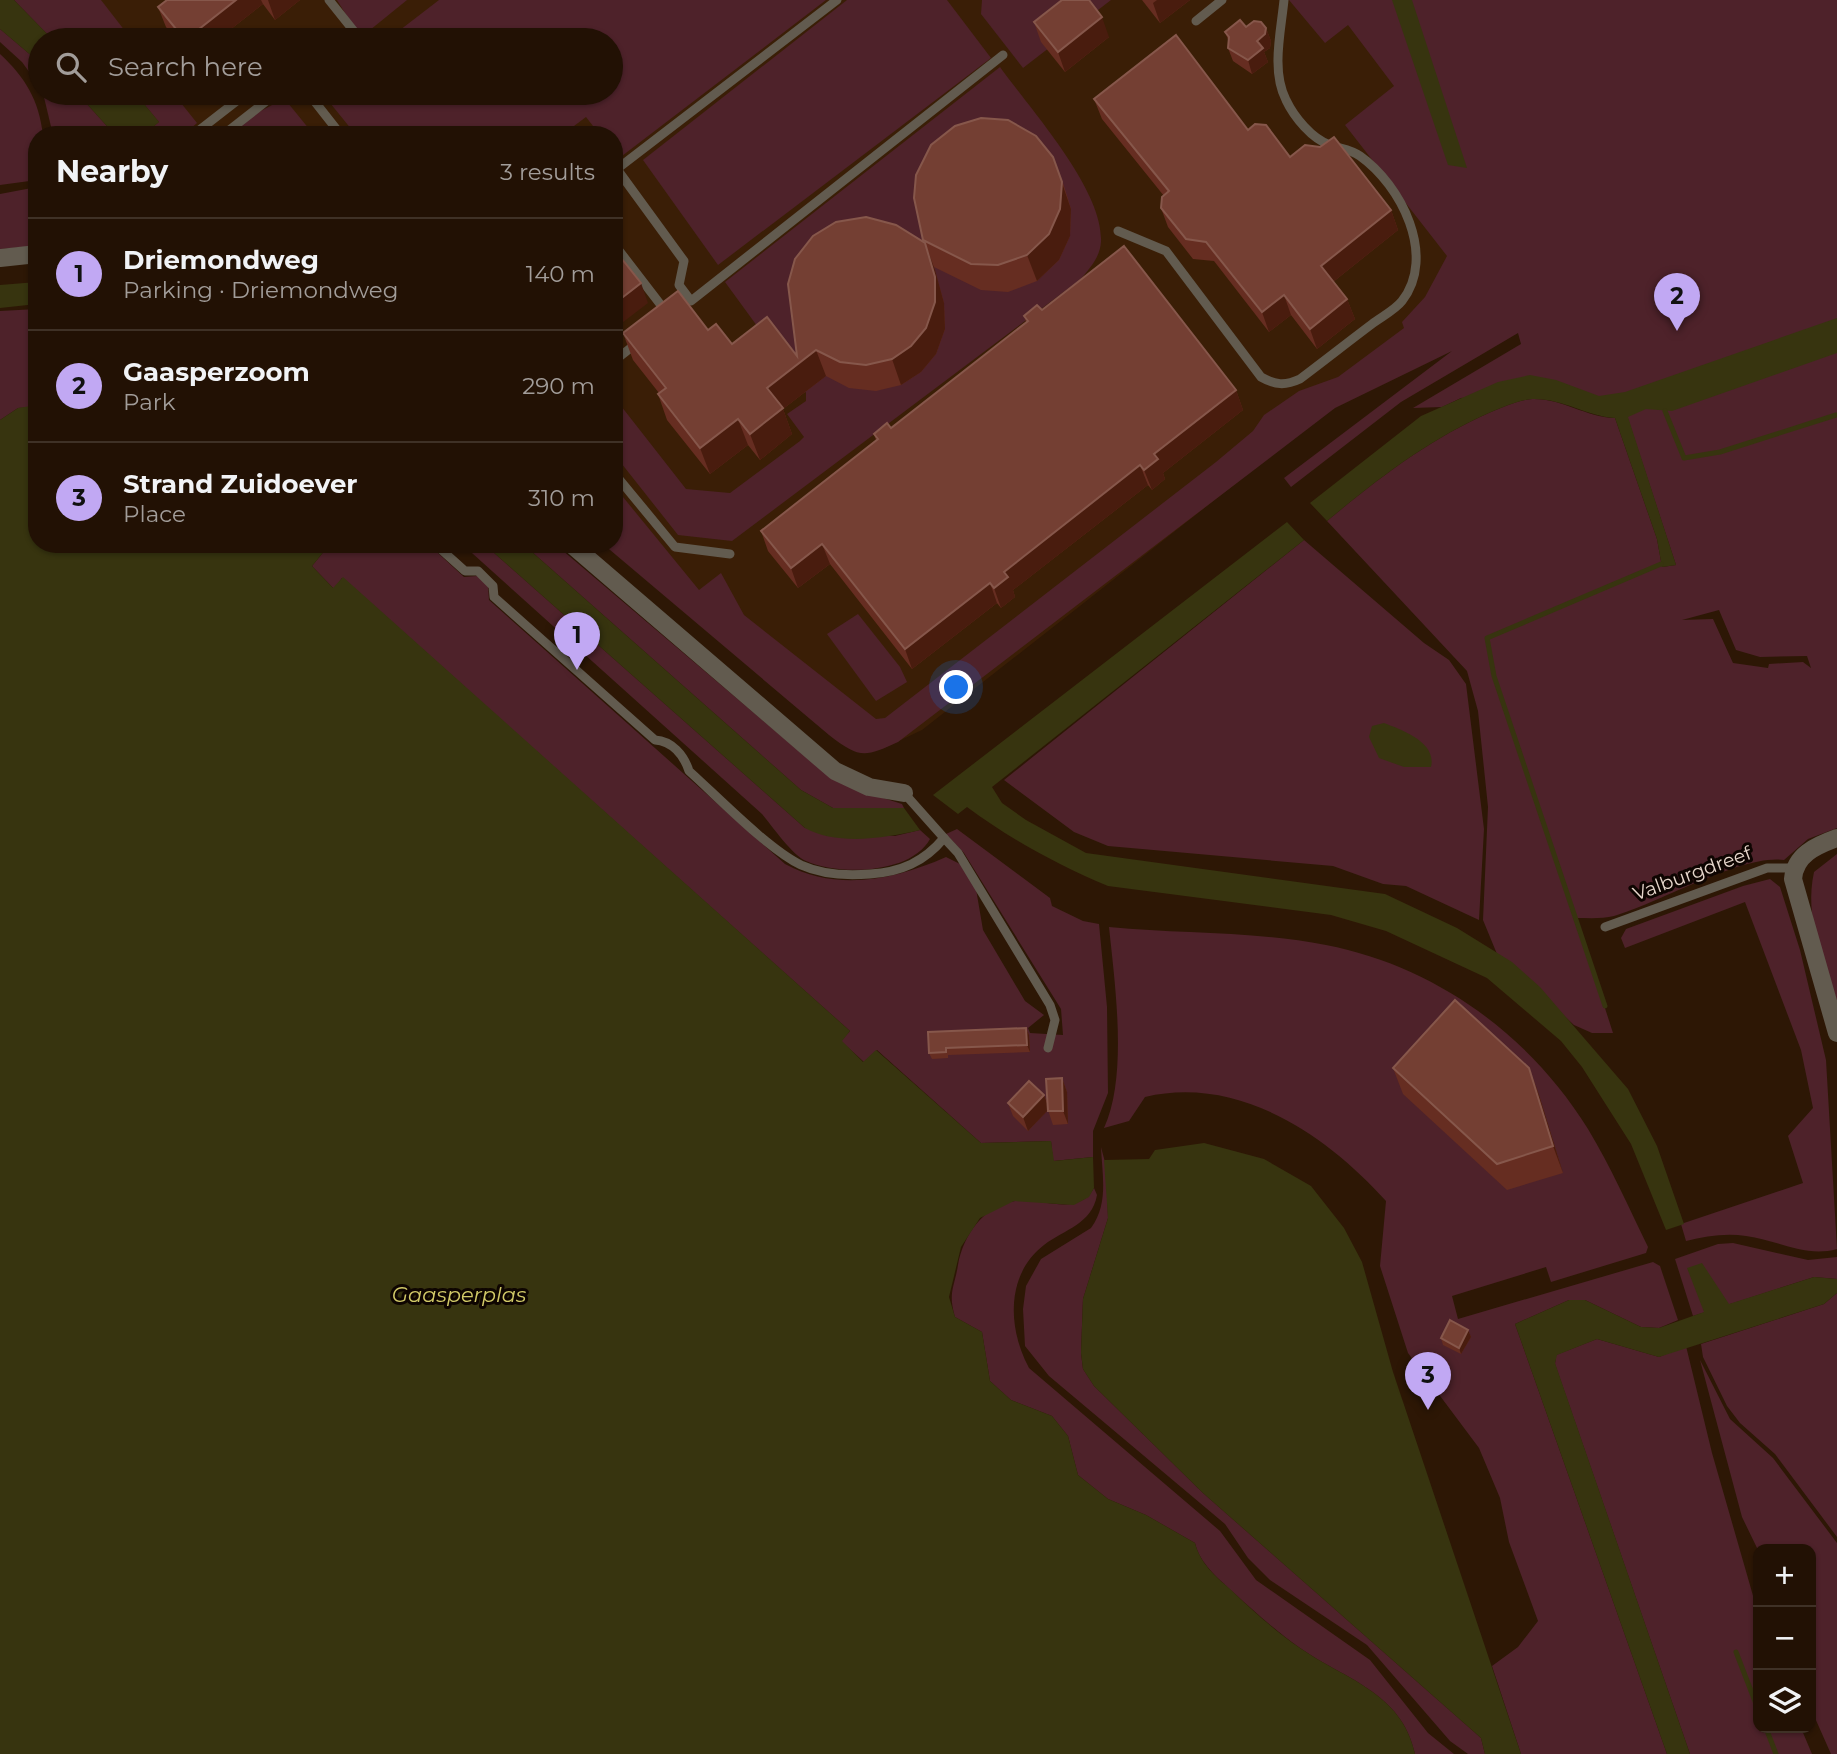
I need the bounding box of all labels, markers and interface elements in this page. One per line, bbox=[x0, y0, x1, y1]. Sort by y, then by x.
search box bbox=[28, 28, 623, 105]
icon: search bbox=[52, 48, 90, 86]
text: Search here bbox=[108, 51, 263, 83]
text: Nearby bbox=[56, 153, 168, 190]
text: 3 results bbox=[500, 158, 595, 186]
text: Driemondweg bbox=[123, 244, 319, 276]
text: 1 bbox=[74, 260, 84, 288]
text: 140 m bbox=[526, 260, 595, 288]
pin: 2 bbox=[1654, 273, 1700, 331]
text: Parking · Driemondweg bbox=[123, 276, 398, 304]
text: Gaasperzoom bbox=[123, 356, 310, 388]
text: 2 bbox=[72, 372, 86, 400]
text: 290 m bbox=[522, 372, 595, 400]
text: Park bbox=[123, 388, 176, 416]
text: Strand Zuidoever bbox=[123, 468, 358, 500]
text: 3 bbox=[72, 484, 86, 512]
text: 310 m bbox=[528, 484, 595, 512]
text: Place bbox=[123, 500, 186, 528]
pin: 1 bbox=[554, 612, 600, 670]
your location bbox=[939, 670, 973, 704]
street label: Valburgdreef bbox=[1630, 841, 1756, 906]
water label: Gaasperplas bbox=[392, 1282, 526, 1307]
pin: 3 bbox=[1405, 1352, 1451, 1410]
map controls bbox=[1753, 1544, 1816, 1733]
button: + bbox=[1753, 1544, 1816, 1607]
button: − bbox=[1753, 1607, 1816, 1670]
button: layers bbox=[1753, 1670, 1816, 1733]

